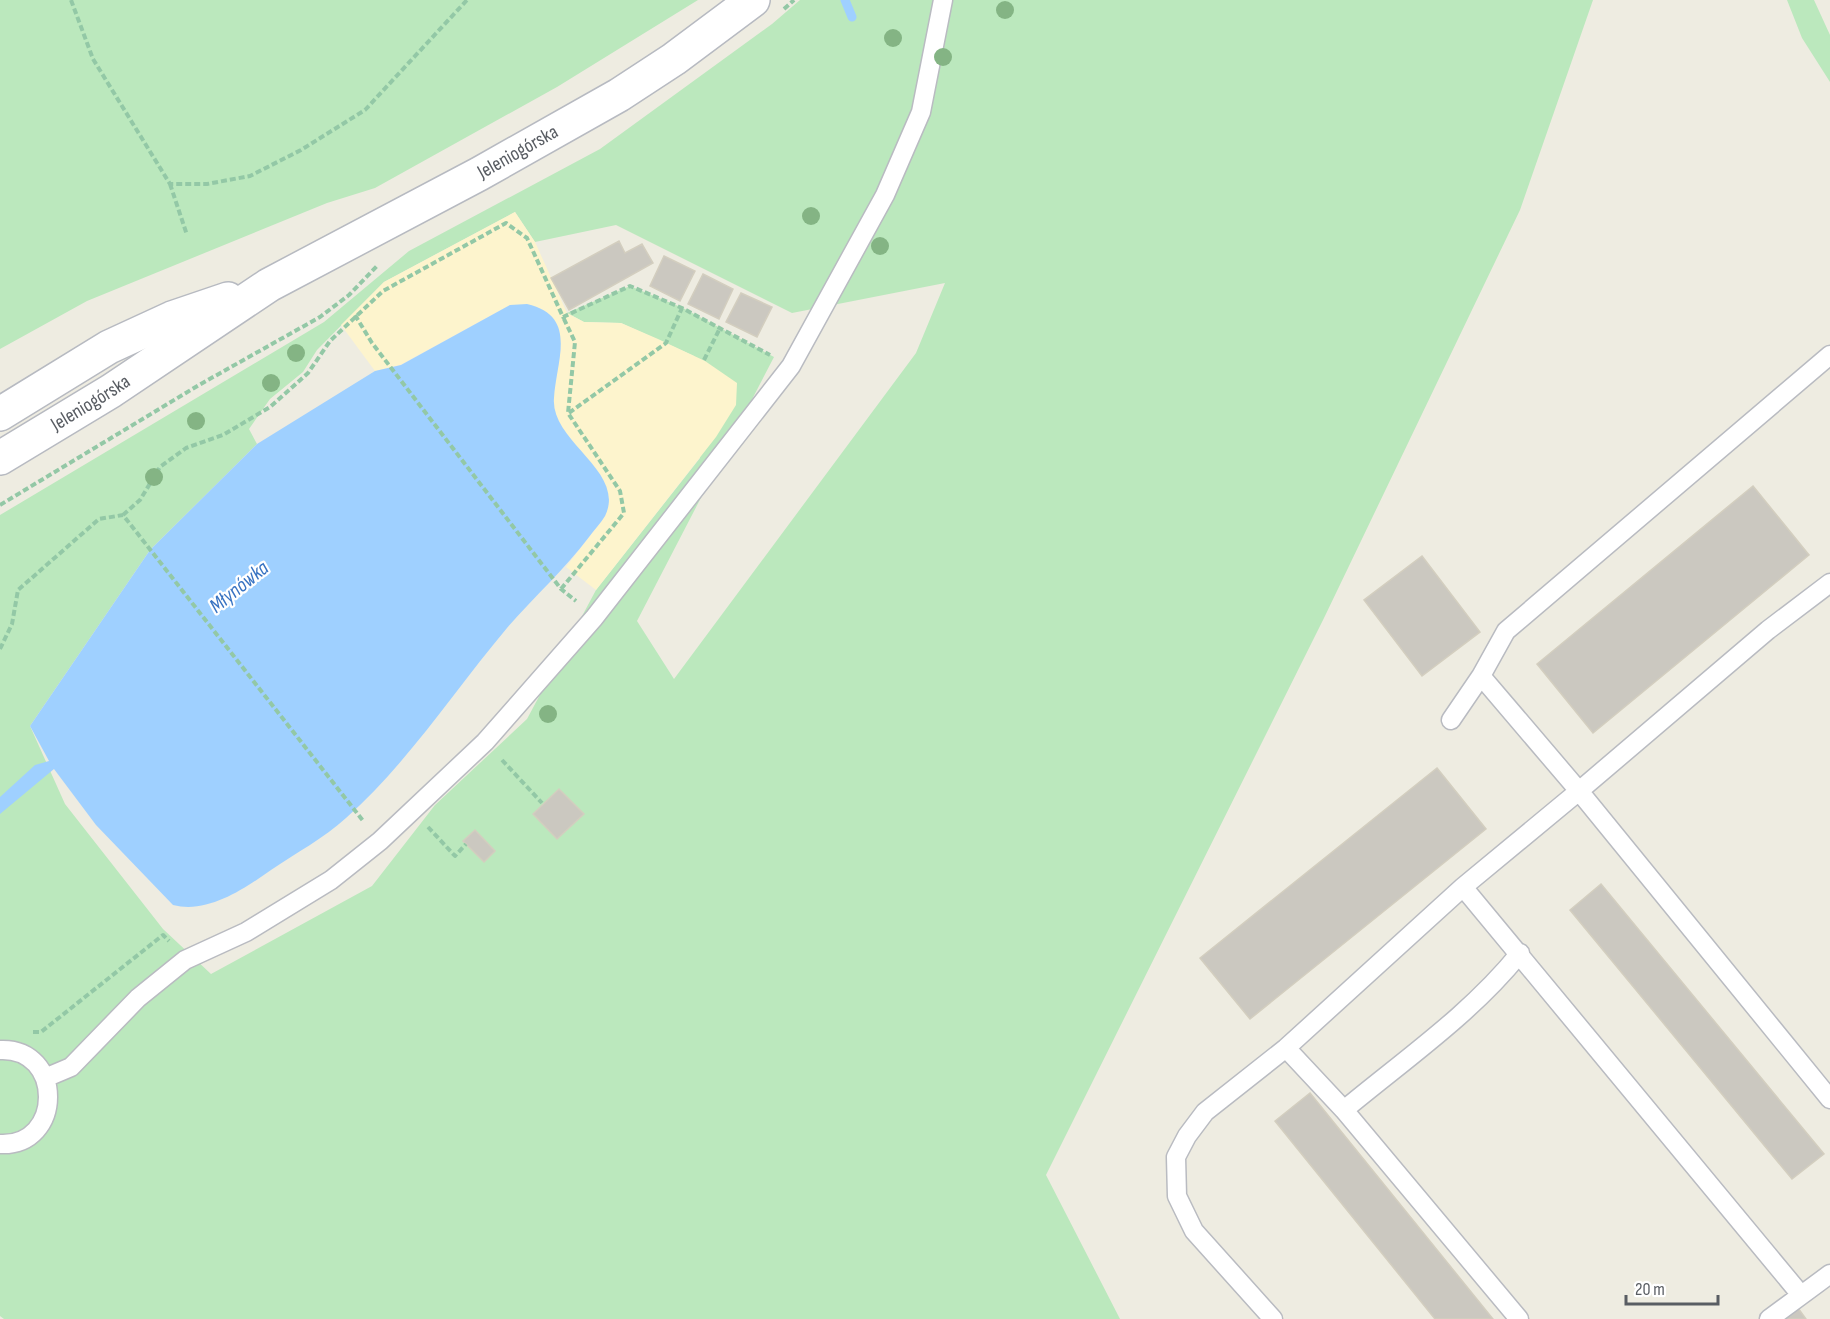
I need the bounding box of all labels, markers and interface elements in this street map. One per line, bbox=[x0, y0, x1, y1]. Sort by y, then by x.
street label: Jeleniogórska bbox=[472, 120, 562, 185]
street label: Jeleniogórska bbox=[46, 370, 135, 437]
water label: Młynówka bbox=[204, 555, 274, 618]
scale bar bbox=[1626, 1268, 1718, 1306]
text: 20 m bbox=[1635, 1279, 1665, 1300]

